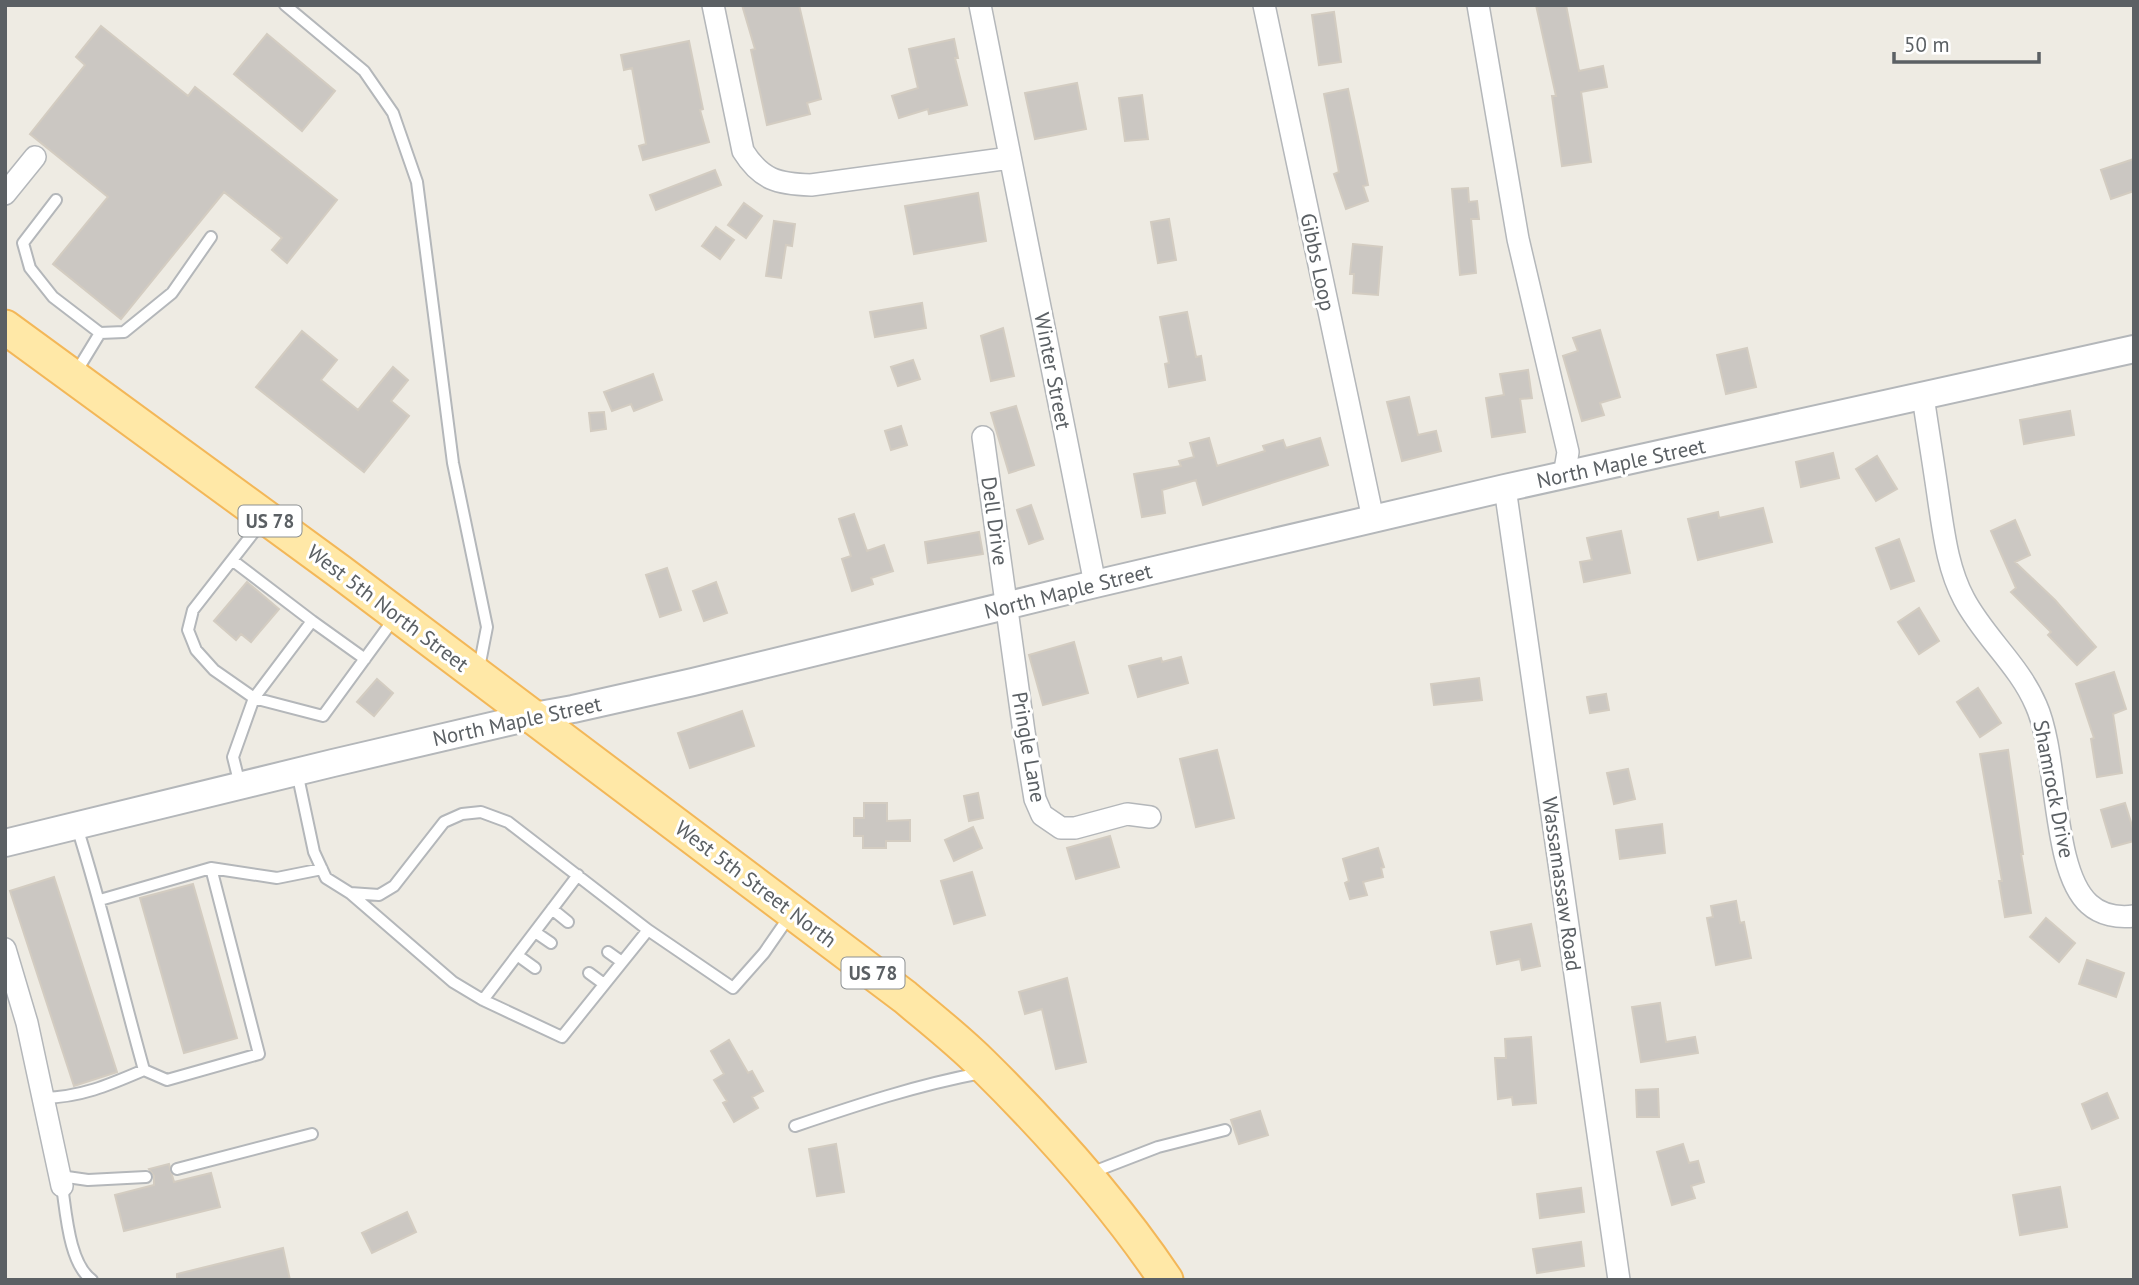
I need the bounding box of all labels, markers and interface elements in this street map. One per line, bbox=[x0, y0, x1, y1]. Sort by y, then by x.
scale bar bbox=[1894, 21, 2039, 65]
text: 50 m bbox=[1904, 31, 1950, 58]
street label: Gibbs Loop bbox=[1294, 211, 1342, 313]
street label: Winter Street bbox=[1028, 310, 1078, 432]
street label: North Maple Street bbox=[1534, 432, 1708, 494]
street label: Dell Drive bbox=[975, 475, 1015, 567]
road number: US 78 bbox=[238, 506, 302, 536]
street label: West 5th North Street bbox=[302, 538, 474, 678]
street label: North Maple Street bbox=[981, 557, 1155, 625]
street label: North Maple Street bbox=[430, 690, 604, 752]
street label: Pringle Lane bbox=[1006, 690, 1052, 804]
street label: Shamrock Drive bbox=[2027, 718, 2081, 860]
street label: Wassamassaw Road bbox=[1536, 795, 1588, 973]
street label: West 5th Street North bbox=[670, 814, 842, 954]
road number: US 78 bbox=[842, 958, 904, 988]

